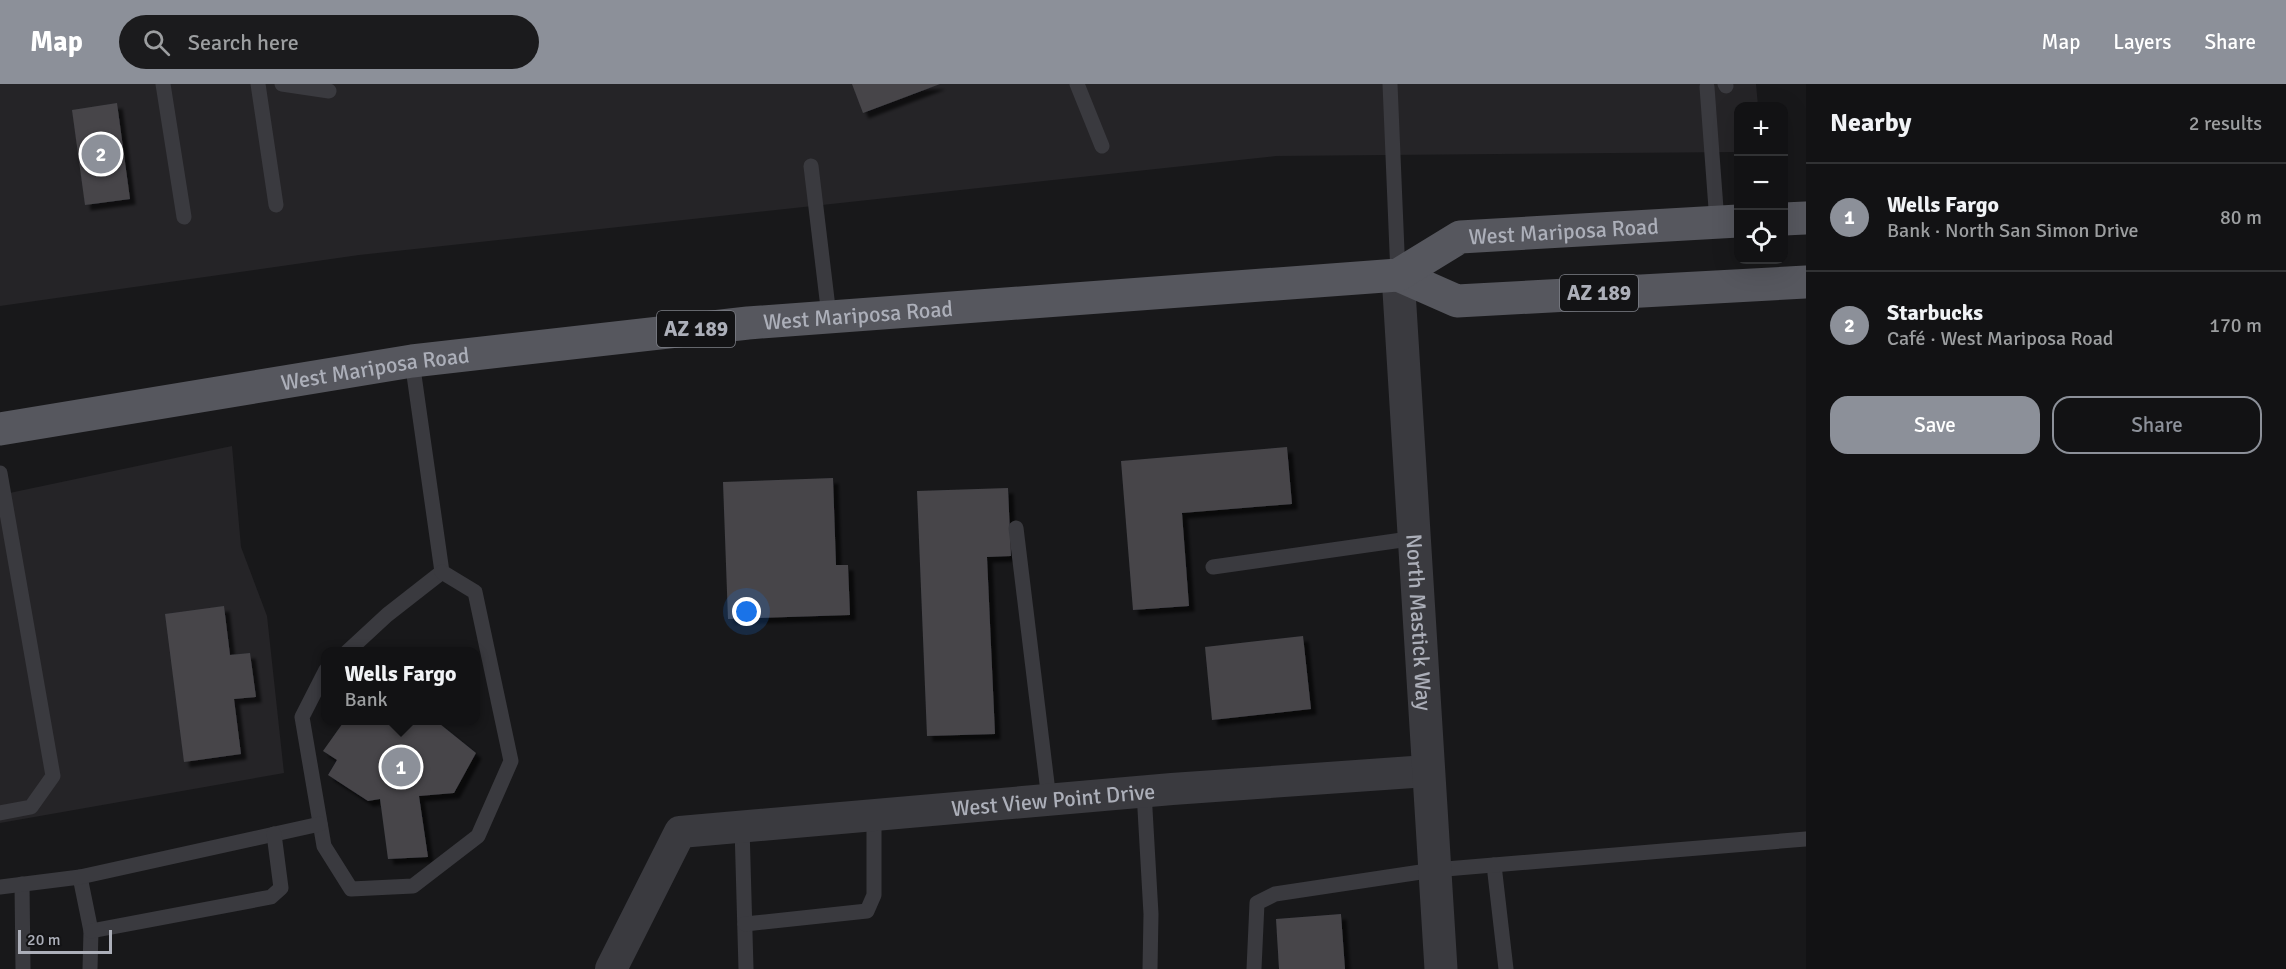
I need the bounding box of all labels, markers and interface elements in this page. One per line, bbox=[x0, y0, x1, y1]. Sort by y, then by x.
search box bbox=[119, 15, 539, 69]
text: Map bbox=[30, 25, 83, 59]
icon: search bbox=[140, 26, 173, 59]
text: Search here bbox=[188, 29, 299, 56]
text: Map bbox=[2042, 29, 2080, 55]
text: Layers bbox=[2113, 29, 2171, 55]
text: Share bbox=[2204, 29, 2256, 55]
map controls bbox=[1734, 102, 1788, 264]
button: + bbox=[1734, 102, 1788, 156]
text: Nearby bbox=[1830, 107, 1911, 139]
text: 2 results bbox=[2189, 111, 2262, 136]
pin: 2 bbox=[82, 132, 120, 176]
button: − bbox=[1734, 156, 1788, 210]
text: Wells Fargo bbox=[1887, 191, 1999, 218]
text: 1 bbox=[1844, 205, 1855, 230]
text: 80 m bbox=[2220, 205, 2262, 230]
button: locate bbox=[1734, 210, 1788, 264]
street label: West Mariposa Road bbox=[1468, 212, 1659, 250]
text: Bank · North San Simon Drive bbox=[1887, 218, 2139, 243]
road number: AZ 189 bbox=[1560, 275, 1638, 311]
street label: West Mariposa Road bbox=[762, 294, 954, 335]
text: Starbucks bbox=[1887, 299, 1983, 326]
road number: AZ 189 bbox=[657, 311, 735, 347]
text: 2 bbox=[1844, 313, 1855, 338]
text: 170 m bbox=[2209, 313, 2262, 338]
text: Café · West Mariposa Road bbox=[1887, 326, 2113, 351]
street label: West Mariposa Road bbox=[279, 341, 471, 396]
button: Save bbox=[1830, 396, 2040, 454]
button: Share bbox=[2052, 396, 2262, 454]
street label: North Mastick Way bbox=[1401, 533, 1438, 712]
your location bbox=[732, 597, 761, 626]
popup bbox=[321, 647, 480, 725]
text: Wells Fargo bbox=[344, 660, 457, 687]
text: Bank bbox=[344, 687, 388, 712]
pin: 1 bbox=[382, 744, 420, 790]
street label: West View Point Drive bbox=[950, 777, 1156, 822]
scale bar bbox=[18, 927, 112, 954]
text: 20 m bbox=[27, 930, 61, 950]

